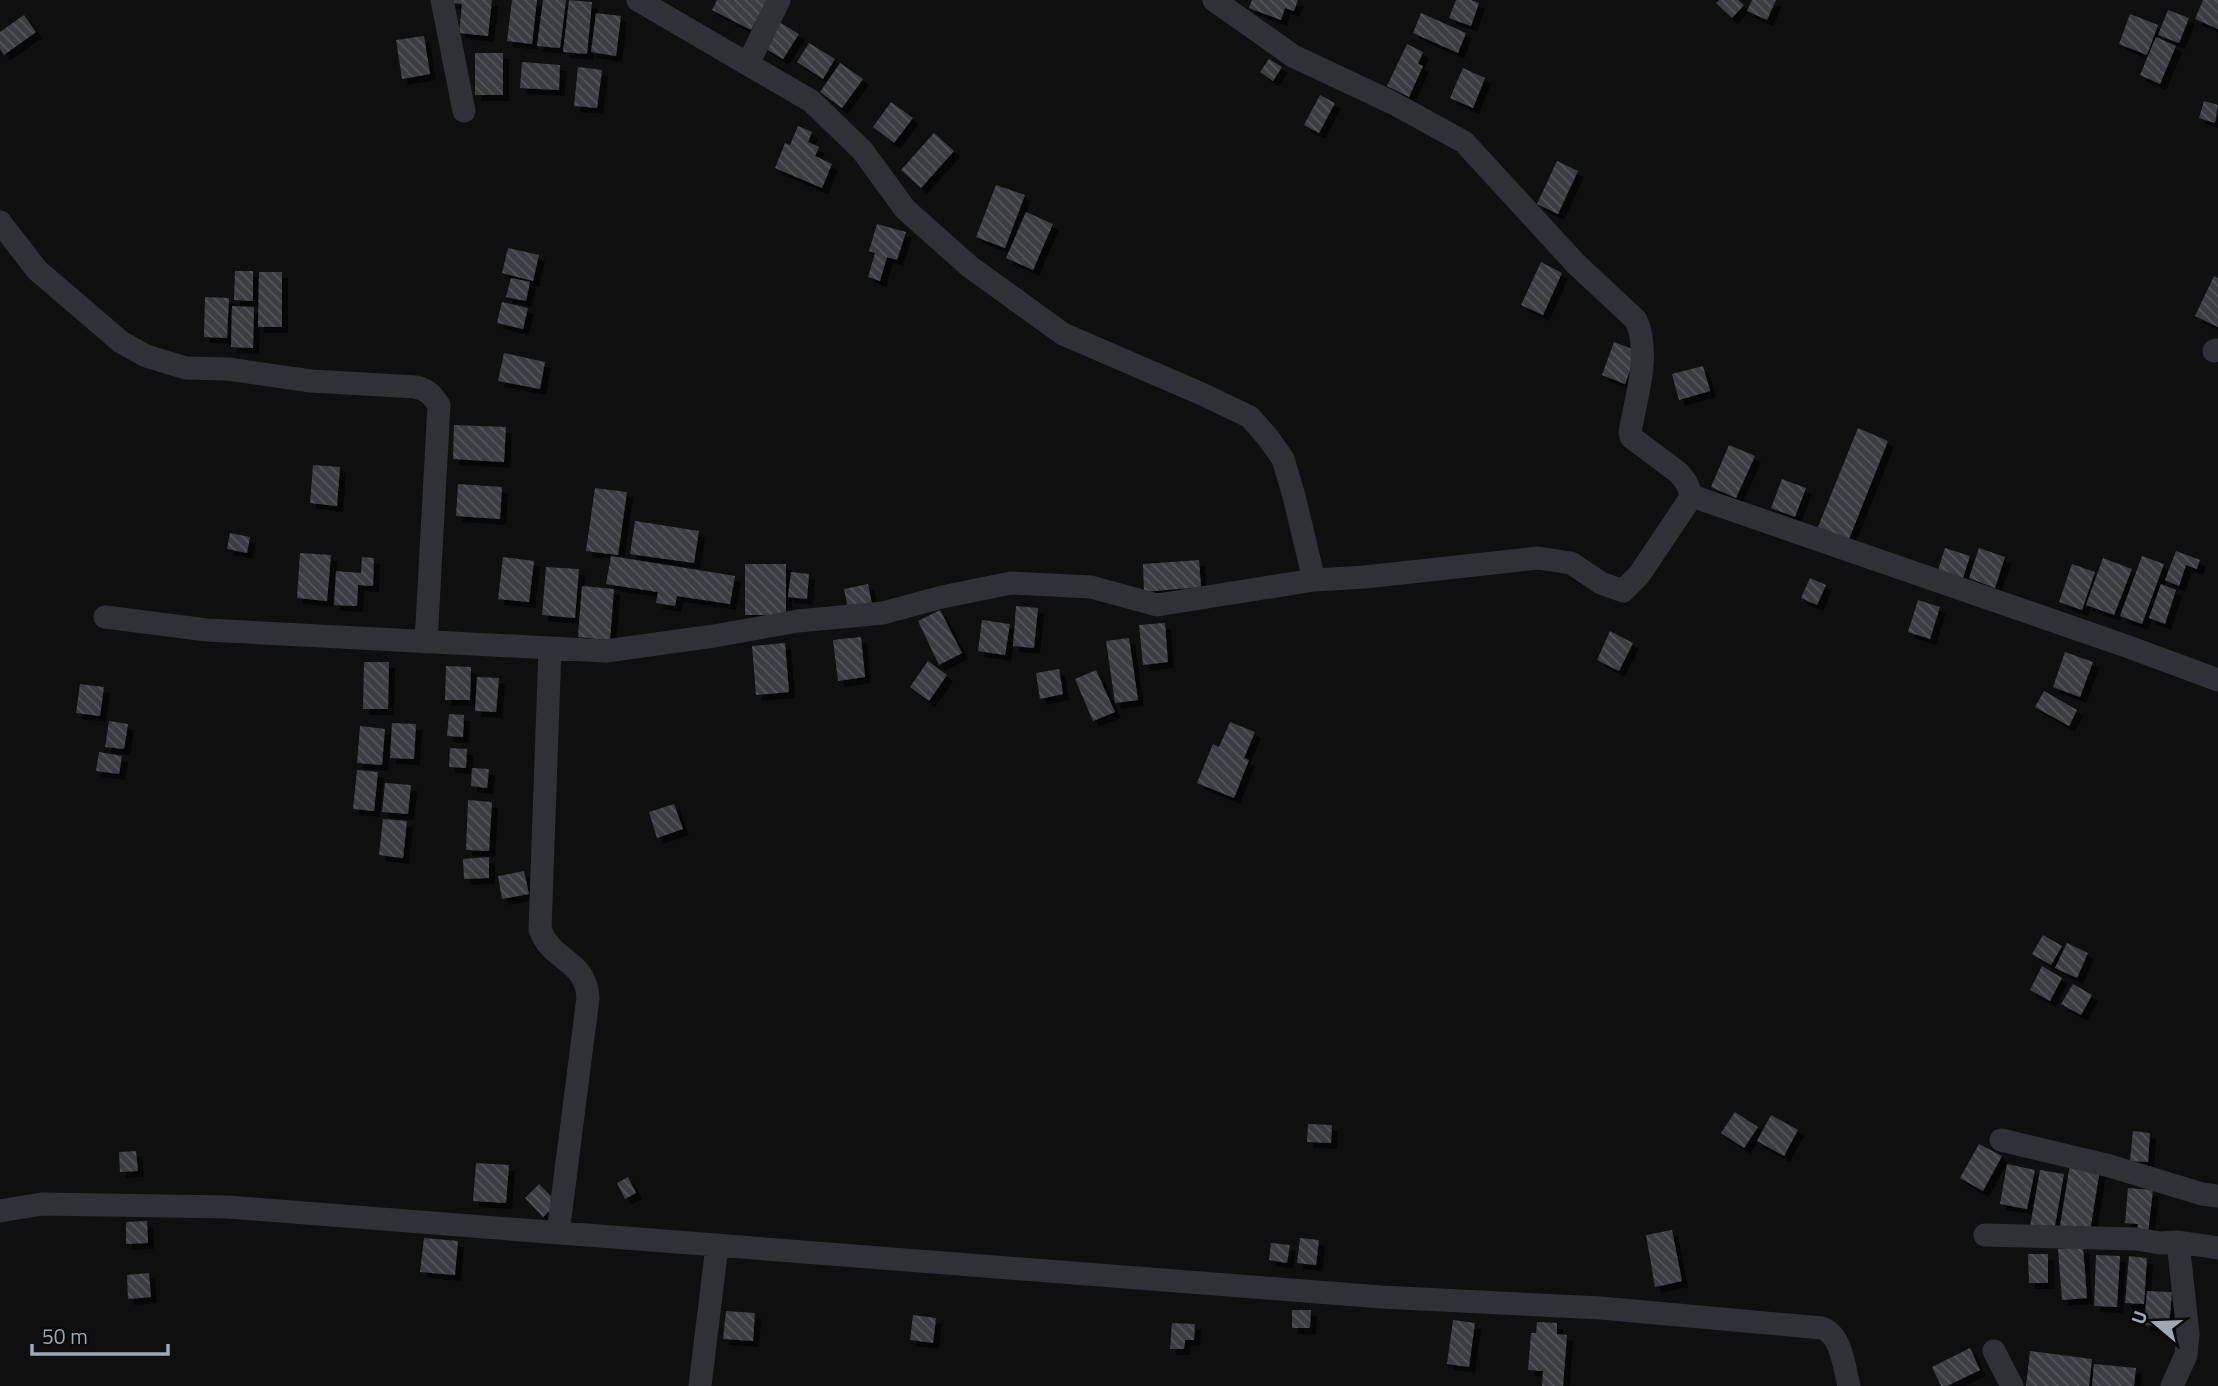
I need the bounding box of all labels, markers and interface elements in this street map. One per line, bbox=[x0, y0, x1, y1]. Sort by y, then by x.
north arrow bbox=[2120, 1288, 2190, 1358]
text: U bbox=[2123, 1307, 2154, 1328]
scale bar bbox=[32, 1312, 168, 1356]
text: 50 m bbox=[42, 1320, 88, 1352]

